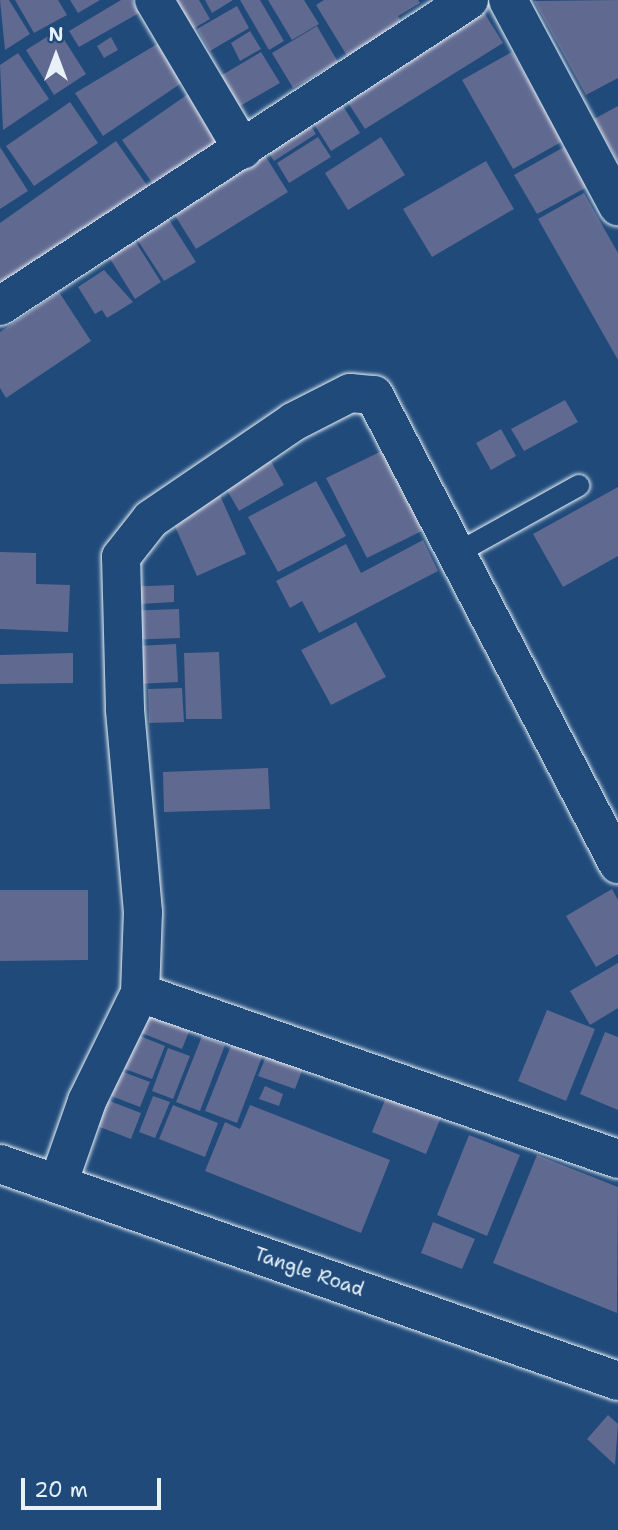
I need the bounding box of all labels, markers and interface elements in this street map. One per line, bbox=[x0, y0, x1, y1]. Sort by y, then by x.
north arrow bbox=[21, 21, 91, 91]
text: N bbox=[48, 22, 64, 47]
street label: Tangle Road bbox=[251, 1243, 367, 1301]
scale bar bbox=[24, 1464, 164, 1508]
text: 20 m bbox=[34, 1476, 88, 1504]

